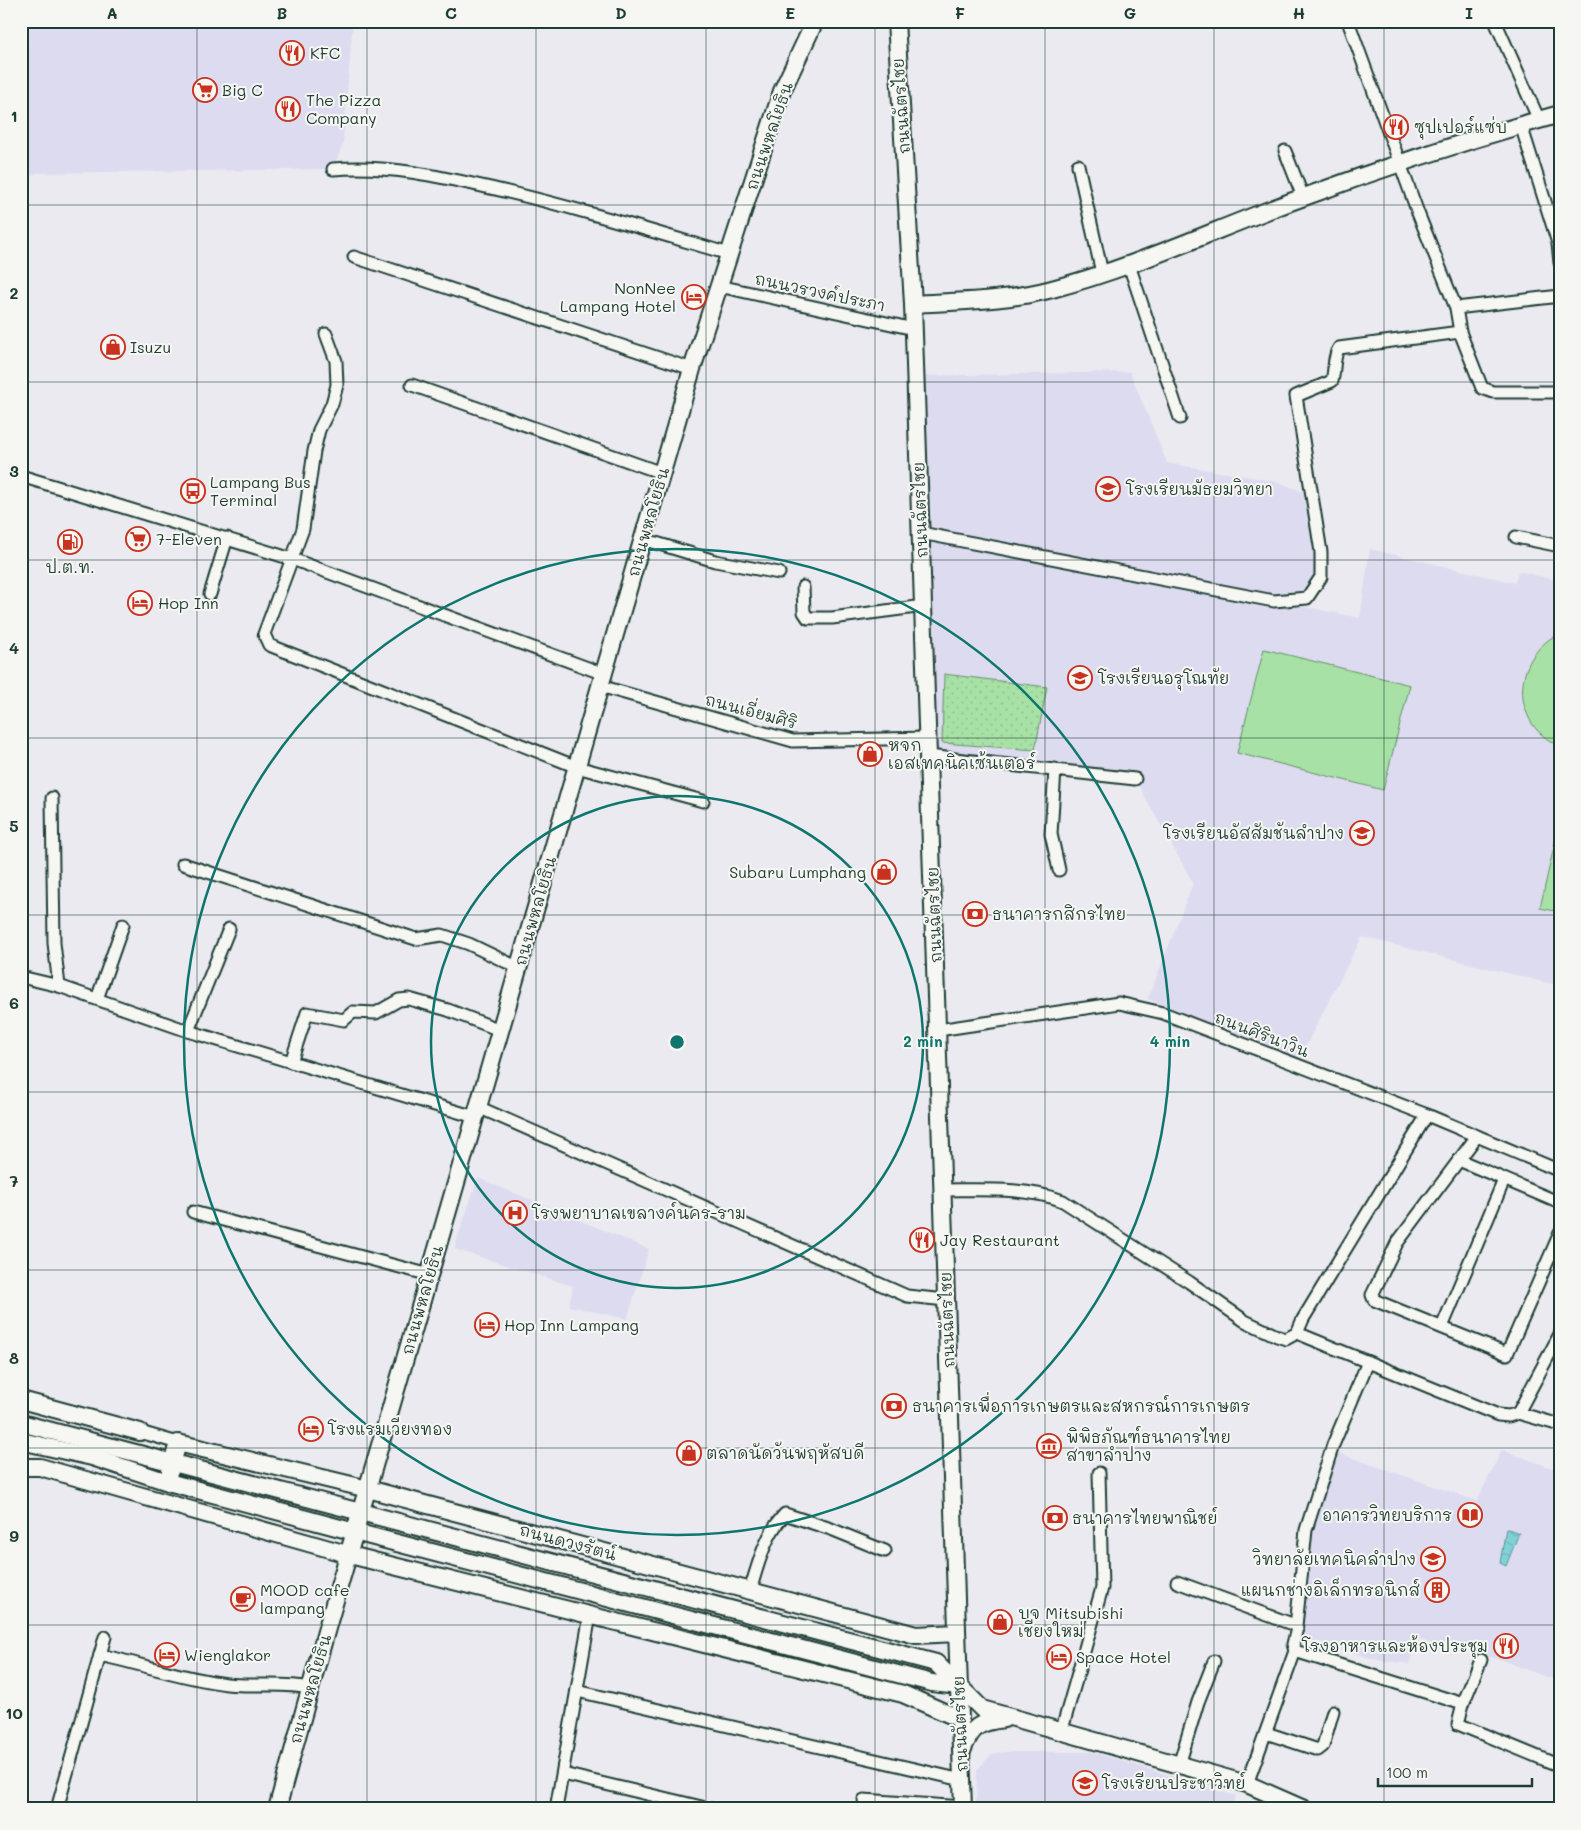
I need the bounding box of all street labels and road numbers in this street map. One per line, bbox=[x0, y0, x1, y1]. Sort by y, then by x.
street label: ถนนฉัตรไชย bbox=[886, 57, 914, 155]
street label: ถนนพหลโยธิน bbox=[740, 79, 797, 193]
street label: ถนนวรวงค์ประภา bbox=[753, 267, 887, 316]
street label: ถนนฉัตรไชย bbox=[907, 462, 932, 558]
street label: ถนนพหลโยธิน bbox=[622, 464, 673, 579]
street label: ถนนเอี่ยมศิริ bbox=[703, 684, 801, 733]
street label: ถนนพหลโยธิน bbox=[509, 853, 560, 968]
street label: ถนนฉัตรไชย bbox=[921, 867, 946, 963]
street label: ถนนศิรินาวิน bbox=[1212, 1006, 1313, 1061]
street label: ถนนพหลโยธิน bbox=[396, 1242, 447, 1357]
street label: ถนนฉัตรไชย bbox=[934, 1272, 959, 1368]
street label: ถนนดวงรัตน์ bbox=[517, 1518, 619, 1565]
street label: ถนนพหลโยธิน bbox=[284, 1631, 335, 1746]
street label: ถนนฉัตรไชย bbox=[947, 1676, 972, 1772]

